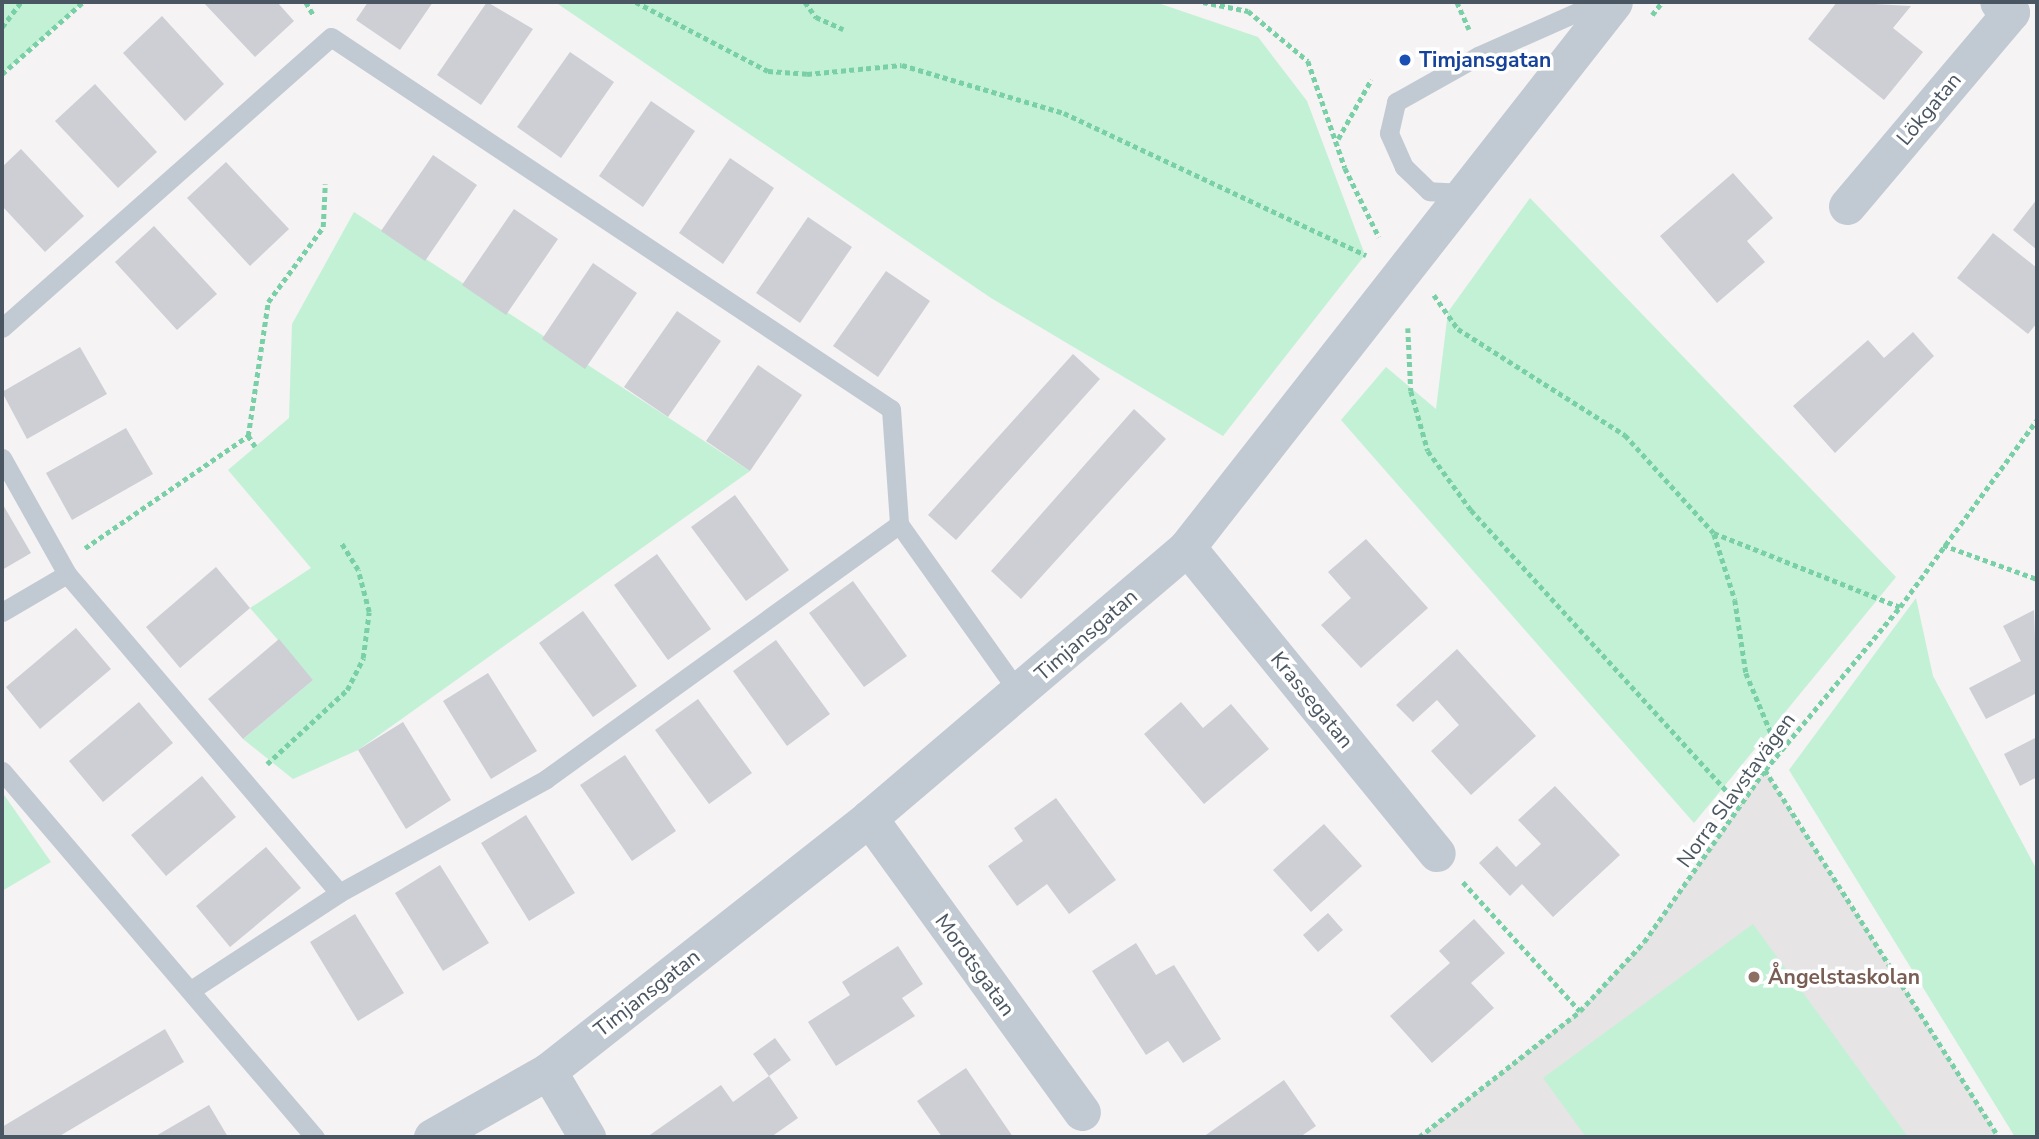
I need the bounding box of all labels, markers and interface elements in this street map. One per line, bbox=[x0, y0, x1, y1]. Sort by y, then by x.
place label: Timjansgatan bbox=[1419, 47, 1551, 73]
marker: Timjansgatan bbox=[1397, 52, 1413, 68]
street label: Lökgatan bbox=[1891, 68, 1967, 150]
street label: Timjansgatan bbox=[1030, 584, 1142, 686]
street label: Krassegatan bbox=[1265, 647, 1359, 753]
street label: Norra Slavstavägen bbox=[1671, 708, 1801, 872]
street label: Morotsgatan bbox=[930, 909, 1020, 1021]
street label: Timjansgatan bbox=[589, 944, 705, 1042]
place label: Ångelstaskolan bbox=[1768, 964, 1920, 990]
marker: Ångelstaskolan bbox=[1746, 969, 1762, 985]

